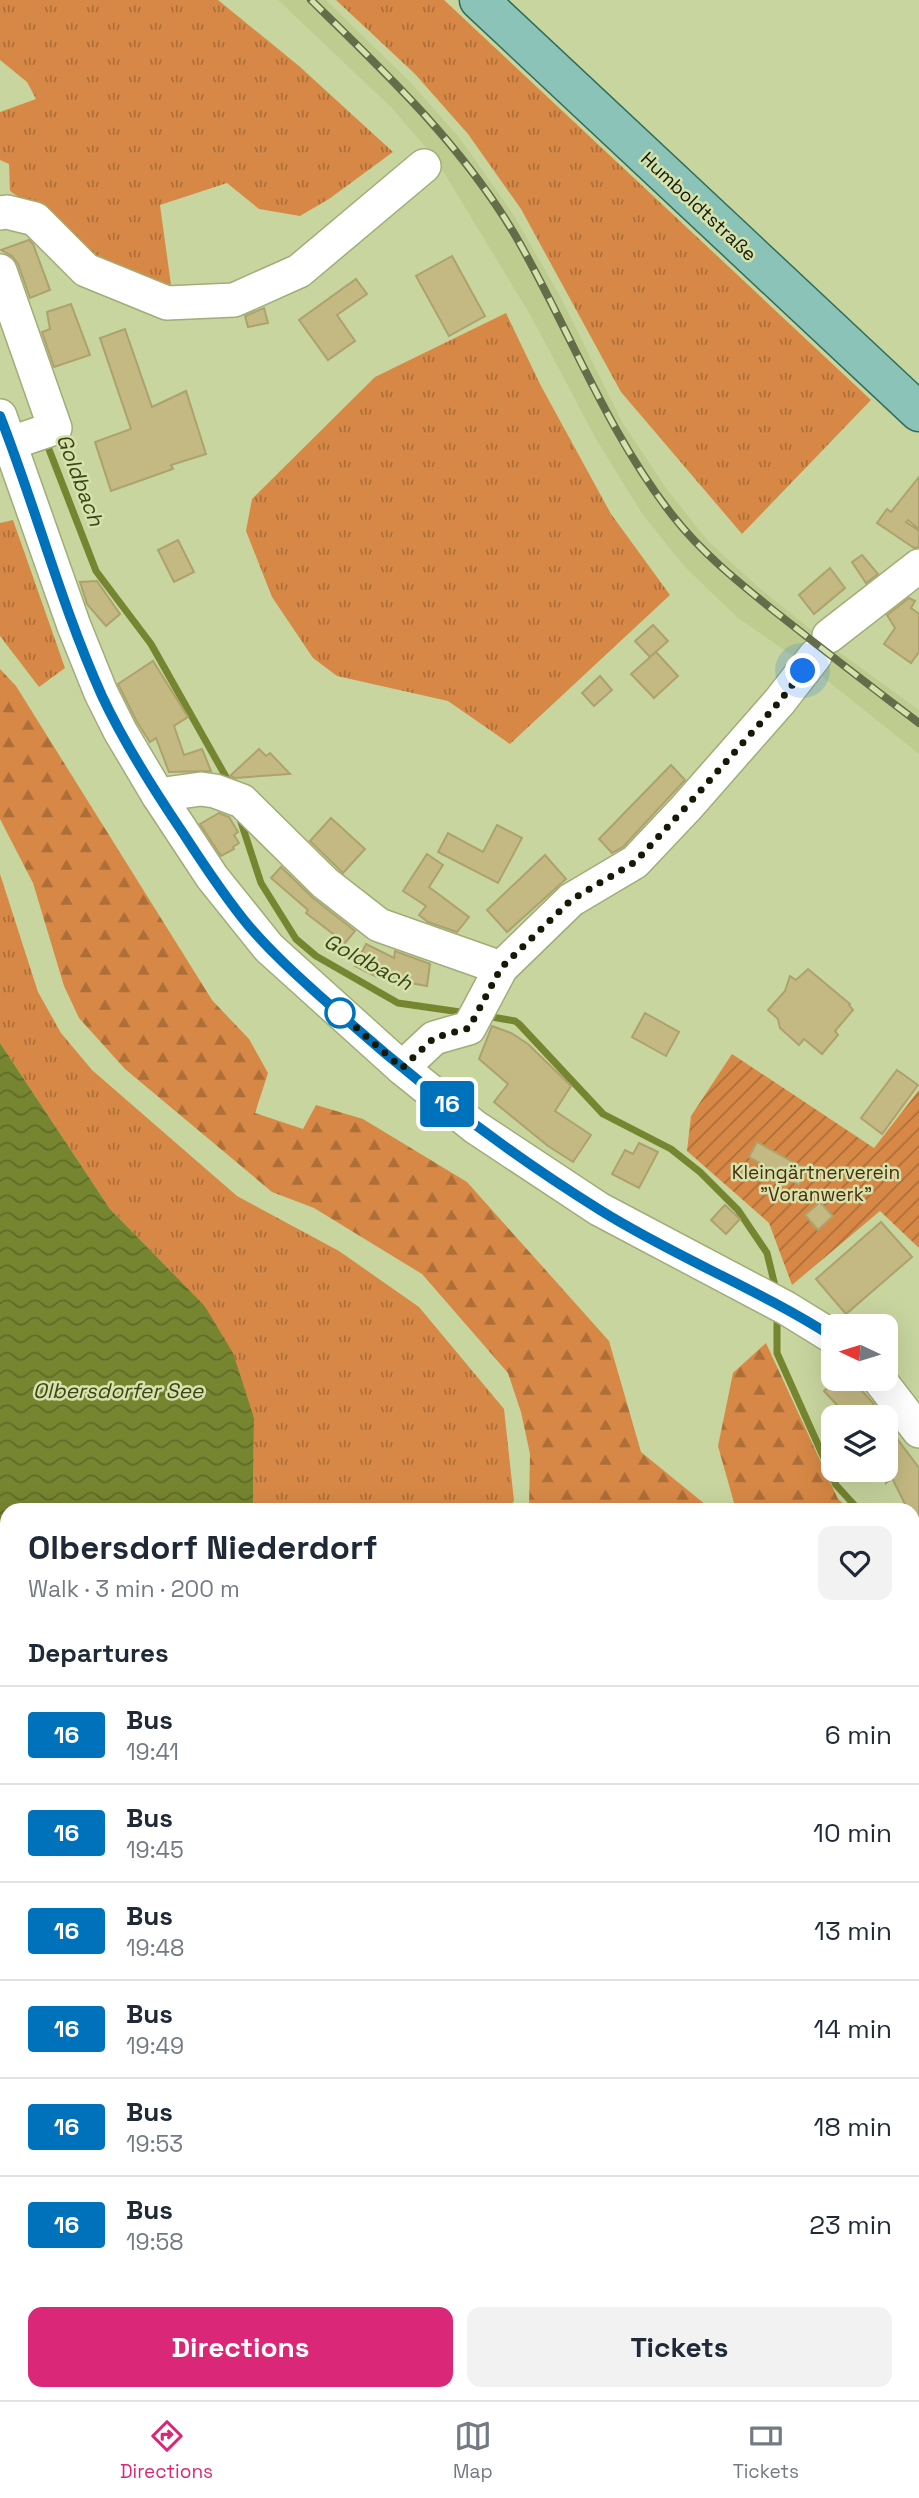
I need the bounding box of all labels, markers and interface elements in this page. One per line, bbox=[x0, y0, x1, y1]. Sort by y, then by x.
street label: Humboldtstraße bbox=[635, 146, 762, 266]
water label: Goldbach bbox=[51, 430, 111, 531]
your location bbox=[785, 653, 820, 688]
water label: Goldbach bbox=[319, 927, 418, 997]
unlabelled marker bbox=[325, 998, 355, 1028]
line badge: 16 bbox=[416, 1081, 478, 1127]
text: 16 bbox=[434, 1088, 460, 1119]
park label: Kleingärtnerverein "Voranwerk" bbox=[732, 1160, 900, 1207]
north arrow bbox=[821, 1314, 898, 1391]
map controls bbox=[821, 1314, 898, 1482]
water label: Olbersdorfer See bbox=[33, 1377, 205, 1404]
button: layers bbox=[821, 1405, 898, 1482]
button: heart bbox=[818, 1526, 892, 1600]
text: Olbersdorf Niederdorf bbox=[28, 1527, 377, 1569]
text: Walk · 3 min · 200 m bbox=[28, 1574, 240, 1604]
text: Departures bbox=[28, 1636, 169, 1670]
text: Bus bbox=[126, 1703, 173, 1737]
text: 6 min bbox=[825, 1718, 892, 1752]
text: 16 bbox=[54, 1719, 79, 1750]
text: 19:41 bbox=[126, 1737, 179, 1767]
text: Bus bbox=[126, 1801, 173, 1835]
text: 10 min bbox=[813, 1816, 892, 1850]
text: 16 bbox=[54, 1817, 79, 1848]
text: 19:45 bbox=[126, 1835, 184, 1865]
text: Bus bbox=[126, 1899, 173, 1933]
text: 13 min bbox=[814, 1914, 892, 1948]
text: 16 bbox=[54, 1915, 79, 1946]
text: 19:48 bbox=[126, 1933, 184, 1963]
text: Bus bbox=[126, 1997, 173, 2031]
text: 14 min bbox=[814, 2012, 892, 2046]
text: 16 bbox=[54, 2013, 79, 2044]
text: 19:49 bbox=[126, 2031, 184, 2061]
text: Bus bbox=[126, 2095, 173, 2129]
text: 18 min bbox=[814, 2110, 892, 2144]
text: 16 bbox=[54, 2111, 79, 2142]
text: 19:53 bbox=[126, 2129, 183, 2159]
text: Bus bbox=[126, 2193, 173, 2227]
text: 23 min bbox=[809, 2208, 892, 2242]
text: 16 bbox=[54, 2209, 79, 2240]
text: 19:58 bbox=[126, 2227, 184, 2257]
button: Directions bbox=[28, 2307, 453, 2387]
button: Tickets bbox=[467, 2307, 892, 2387]
tab: Directions bbox=[120, 2417, 213, 2484]
tab: Map bbox=[453, 2417, 493, 2484]
tab: Tickets bbox=[733, 2417, 799, 2484]

